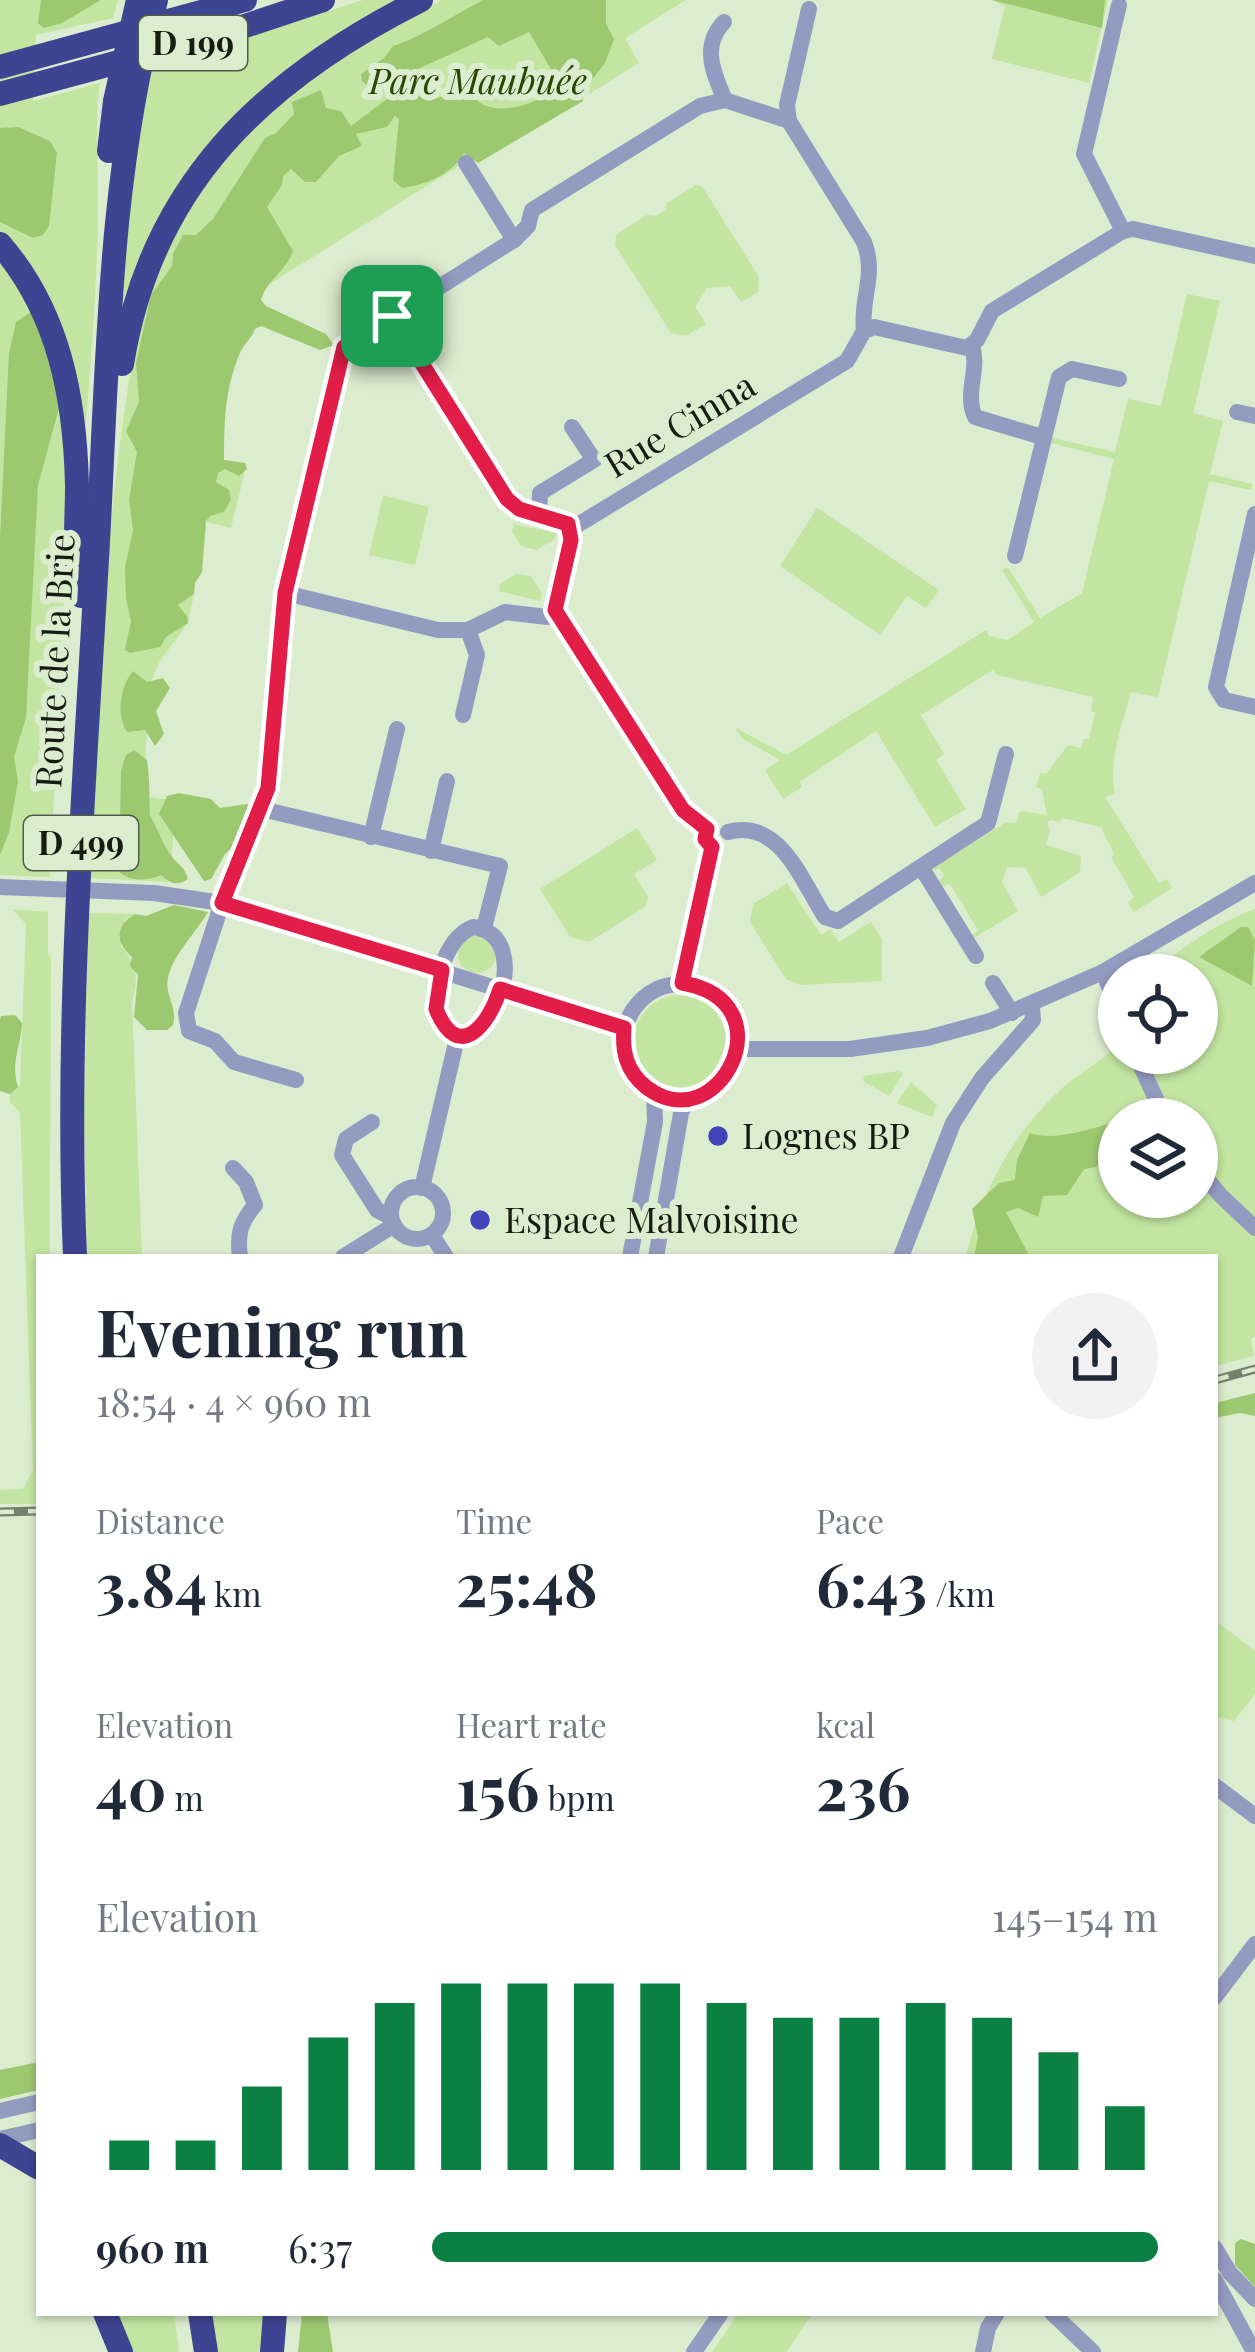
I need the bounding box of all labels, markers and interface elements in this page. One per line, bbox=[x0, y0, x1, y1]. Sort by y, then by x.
road number: D 199 bbox=[139, 16, 247, 70]
park label: Parc Maubuée bbox=[367, 55, 587, 103]
pin bbox=[341, 265, 443, 367]
icon: arrive bbox=[359, 283, 425, 349]
street label: Rue Cinna bbox=[595, 360, 763, 487]
street label: Route de la Brie bbox=[22, 532, 84, 789]
road number: D 499 bbox=[24, 816, 138, 870]
map controls bbox=[1098, 954, 1218, 1218]
button: locate bbox=[1098, 954, 1218, 1074]
button: layers bbox=[1098, 1098, 1218, 1218]
place label: Lognes BP bbox=[742, 1110, 910, 1158]
marker: Lognes BP bbox=[705, 1123, 731, 1149]
place label: Espace Malvoisine bbox=[504, 1194, 799, 1242]
marker: Espace Malvoisine bbox=[467, 1207, 493, 1233]
text: Evening run bbox=[96, 1286, 468, 1374]
button: share bbox=[1032, 1293, 1158, 1419]
text: 18:54 · 4 × 960 m bbox=[96, 1375, 372, 1427]
text: Distance bbox=[96, 1498, 225, 1542]
text: Time bbox=[456, 1498, 532, 1542]
text: Pace bbox=[816, 1498, 884, 1542]
text: 3.84 bbox=[96, 1542, 207, 1622]
text: 25:48 bbox=[456, 1542, 598, 1622]
text: 6:43 bbox=[816, 1542, 927, 1622]
text: km bbox=[207, 1571, 262, 1615]
text: /km bbox=[927, 1571, 995, 1615]
text: Elevation bbox=[96, 1702, 233, 1746]
text: Heart rate bbox=[456, 1702, 607, 1746]
text: kcal bbox=[816, 1702, 875, 1746]
text: 40 bbox=[96, 1746, 166, 1826]
text: 156 bbox=[456, 1746, 540, 1826]
text: 236 bbox=[816, 1746, 910, 1826]
text: m bbox=[166, 1775, 204, 1819]
text: bpm bbox=[540, 1775, 615, 1819]
text: Elevation bbox=[96, 1890, 258, 1942]
text: 145–154 m bbox=[992, 1890, 1158, 1942]
text: 960 m bbox=[96, 2221, 209, 2273]
text: 6:37 bbox=[288, 2221, 352, 2273]

